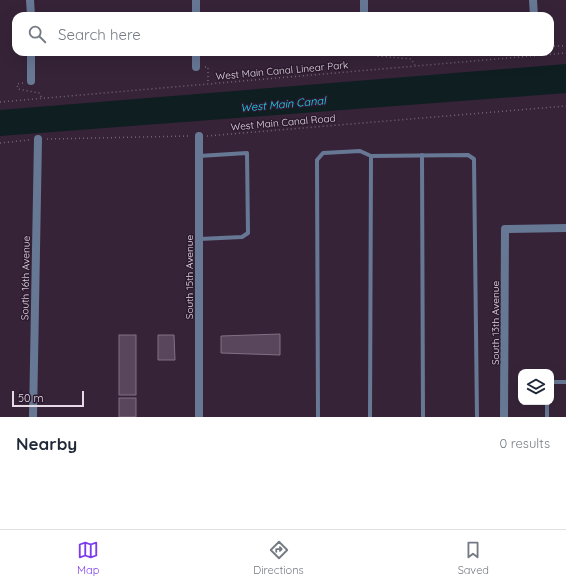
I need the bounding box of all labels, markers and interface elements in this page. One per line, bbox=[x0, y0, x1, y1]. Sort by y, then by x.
search box bbox=[12, 12, 554, 56]
icon: search bbox=[26, 23, 48, 45]
text: Search here bbox=[58, 25, 141, 44]
street label: West Main Canal Linear Park bbox=[215, 58, 349, 83]
water label: West Main Canal bbox=[240, 93, 328, 115]
street label: West Main Canal Road bbox=[230, 111, 336, 134]
street label: South 16th Avenue bbox=[18, 235, 33, 320]
street label: South 15th Avenue bbox=[183, 235, 196, 319]
street label: South 13th Avenue bbox=[489, 281, 502, 365]
map controls bbox=[518, 369, 554, 405]
button: layers bbox=[518, 369, 554, 405]
scale bar bbox=[12, 389, 84, 408]
text: 50 m bbox=[18, 391, 44, 405]
text: Nearby bbox=[16, 433, 77, 454]
text: 0 results bbox=[499, 435, 550, 451]
tab: Map bbox=[77, 539, 99, 577]
tab: Directions bbox=[253, 539, 304, 577]
tab: Saved bbox=[458, 539, 489, 577]

